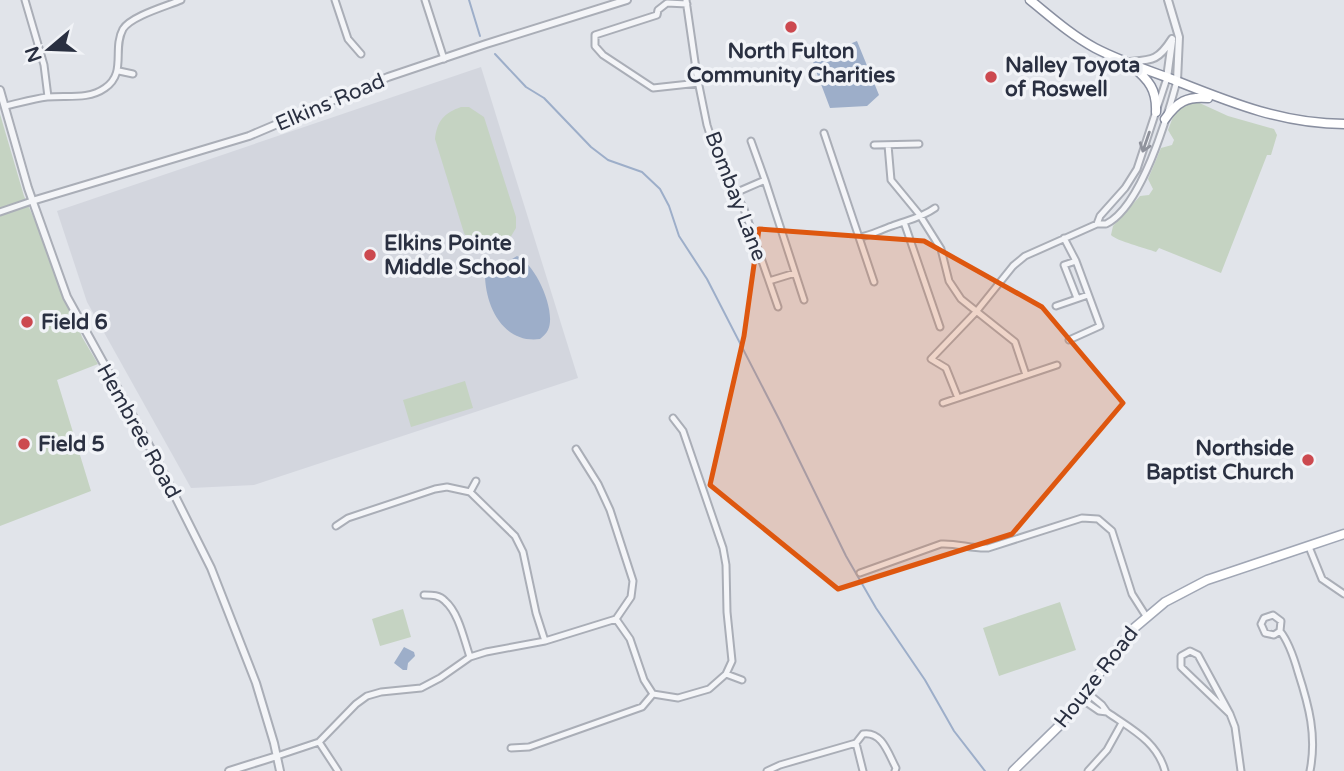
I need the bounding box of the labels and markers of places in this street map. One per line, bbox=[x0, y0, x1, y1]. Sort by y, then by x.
marker: North Fulton Community Charities bbox=[783, 19, 799, 35]
place label: North Fulton Community Charities bbox=[687, 39, 895, 88]
place label: Nalley Toyota of Roswell bbox=[1005, 53, 1140, 102]
marker: Nalley Toyota of Roswell bbox=[983, 69, 999, 85]
place label: Elkins Pointe Middle School bbox=[384, 231, 526, 280]
marker: Elkins Pointe Middle School bbox=[362, 247, 378, 263]
place label: Field 6 bbox=[41, 310, 108, 335]
marker: Field 6 bbox=[19, 314, 35, 330]
place label: Field 5 bbox=[38, 432, 105, 457]
marker: Field 5 bbox=[16, 436, 32, 452]
place label: Northside Baptist Church bbox=[1146, 436, 1294, 485]
marker: Northside Baptist Church bbox=[1300, 452, 1316, 468]

